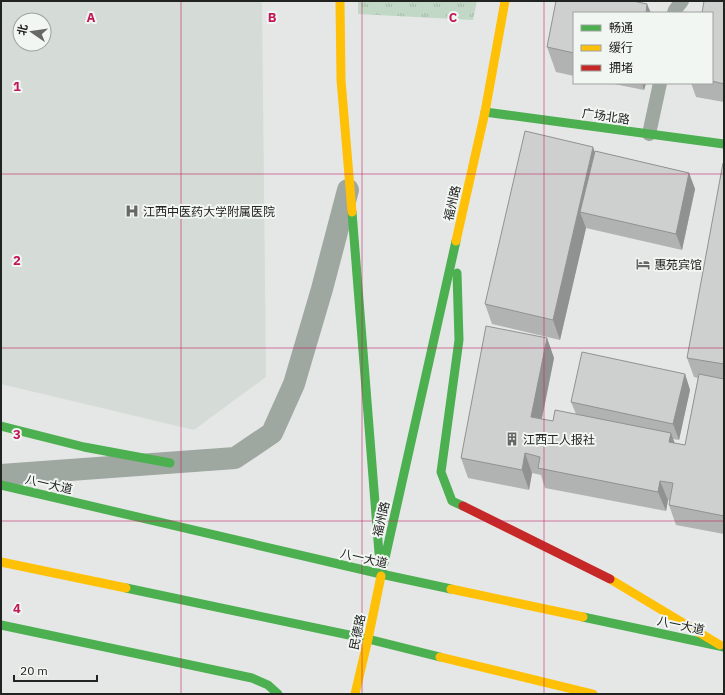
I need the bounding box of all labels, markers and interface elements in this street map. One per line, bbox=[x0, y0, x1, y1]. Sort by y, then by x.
text: A bbox=[87, 9, 96, 26]
text: B bbox=[268, 9, 277, 26]
text: C bbox=[449, 9, 458, 26]
north arrow bbox=[12, 12, 52, 52]
legend bbox=[573, 12, 713, 84]
text: 畅通 bbox=[609, 20, 633, 35]
text: 北 bbox=[14, 23, 30, 37]
text: 缓行 bbox=[609, 40, 633, 55]
text: 拥堵 bbox=[609, 60, 633, 75]
text: 1 bbox=[13, 78, 21, 95]
street label: 广场北路 bbox=[581, 105, 631, 127]
street label: 福州路 bbox=[441, 184, 463, 222]
hospital icon: 江西中医药大学附属医院 bbox=[124, 203, 140, 219]
place label: 江西中医药大学附属医院 bbox=[143, 204, 275, 219]
text: 2 bbox=[13, 252, 21, 269]
hotel icon: 惠苑宾馆 bbox=[635, 256, 651, 272]
place label: 惠苑宾馆 bbox=[654, 257, 702, 272]
text: 3 bbox=[13, 426, 21, 443]
building icon: 江西工人报社 bbox=[504, 431, 520, 447]
place label: 江西工人报社 bbox=[523, 432, 595, 447]
street label: 八一大道 bbox=[24, 471, 74, 497]
street label: 福州路 bbox=[370, 500, 392, 538]
street label: 八一大道 bbox=[339, 545, 389, 571]
text: 4 bbox=[13, 600, 21, 617]
street label: 民德路 bbox=[346, 613, 368, 651]
street label: 八一大道 bbox=[656, 613, 706, 637]
scale bar bbox=[14, 657, 97, 683]
text: 20 m bbox=[20, 663, 48, 678]

